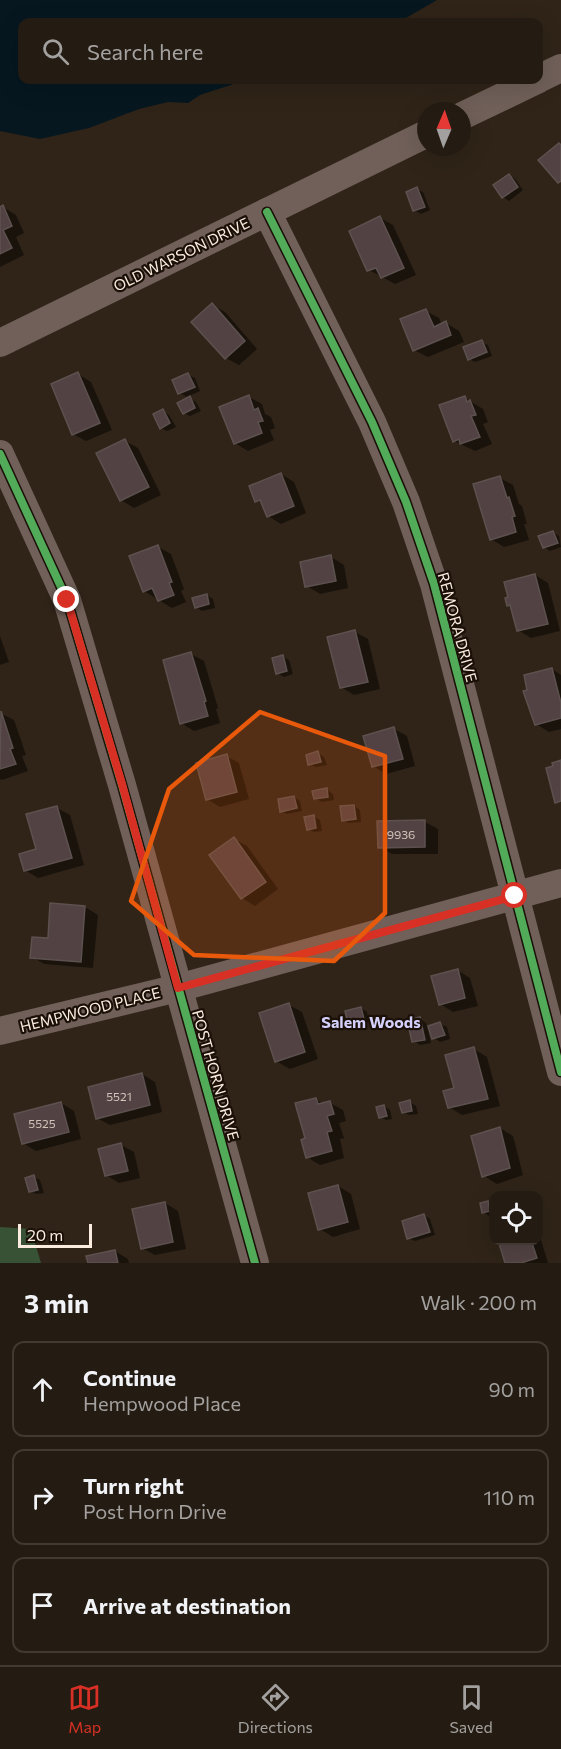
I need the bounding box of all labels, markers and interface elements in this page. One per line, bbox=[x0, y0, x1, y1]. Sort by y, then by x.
search box bbox=[18, 18, 543, 84]
icon: search bbox=[39, 35, 72, 68]
text: Search here bbox=[87, 38, 203, 65]
north arrow bbox=[417, 102, 471, 156]
street label: OLD WARSON DRIVE bbox=[110, 213, 252, 295]
street label: REMORA DRIVE bbox=[435, 570, 481, 684]
route end bbox=[53, 586, 79, 612]
house number: 9936 bbox=[387, 827, 415, 841]
route start bbox=[501, 882, 527, 908]
street label: HEMPWOOD PLACE bbox=[18, 983, 162, 1035]
street label: POST HORN DRIVE bbox=[189, 1008, 243, 1142]
district label: Salem Woods bbox=[321, 1012, 421, 1031]
house number: 5521 bbox=[106, 1089, 132, 1103]
house number: 5525 bbox=[28, 1116, 56, 1130]
map controls bbox=[489, 1191, 543, 1245]
button: locate bbox=[489, 1191, 543, 1245]
scale bar bbox=[18, 1221, 92, 1248]
text: 20 m bbox=[27, 1225, 63, 1244]
text: 3 min bbox=[24, 1287, 89, 1318]
text: Walk · 200 m bbox=[420, 1290, 537, 1314]
text: Continue bbox=[83, 1364, 176, 1391]
icon: ahead bbox=[26, 1373, 59, 1406]
text: 90 m bbox=[489, 1377, 535, 1401]
text: Hempwood Place bbox=[83, 1391, 241, 1415]
text: Turn right bbox=[83, 1472, 184, 1499]
icon: right bbox=[26, 1481, 59, 1514]
text: 110 m bbox=[484, 1485, 535, 1509]
text: Post Horn Drive bbox=[83, 1499, 227, 1523]
icon: arrive bbox=[26, 1589, 59, 1622]
text: Arrive at destination bbox=[83, 1592, 291, 1619]
tab: Map bbox=[68, 1681, 101, 1736]
tab: Directions bbox=[238, 1681, 313, 1736]
tab: Saved bbox=[449, 1681, 493, 1736]

